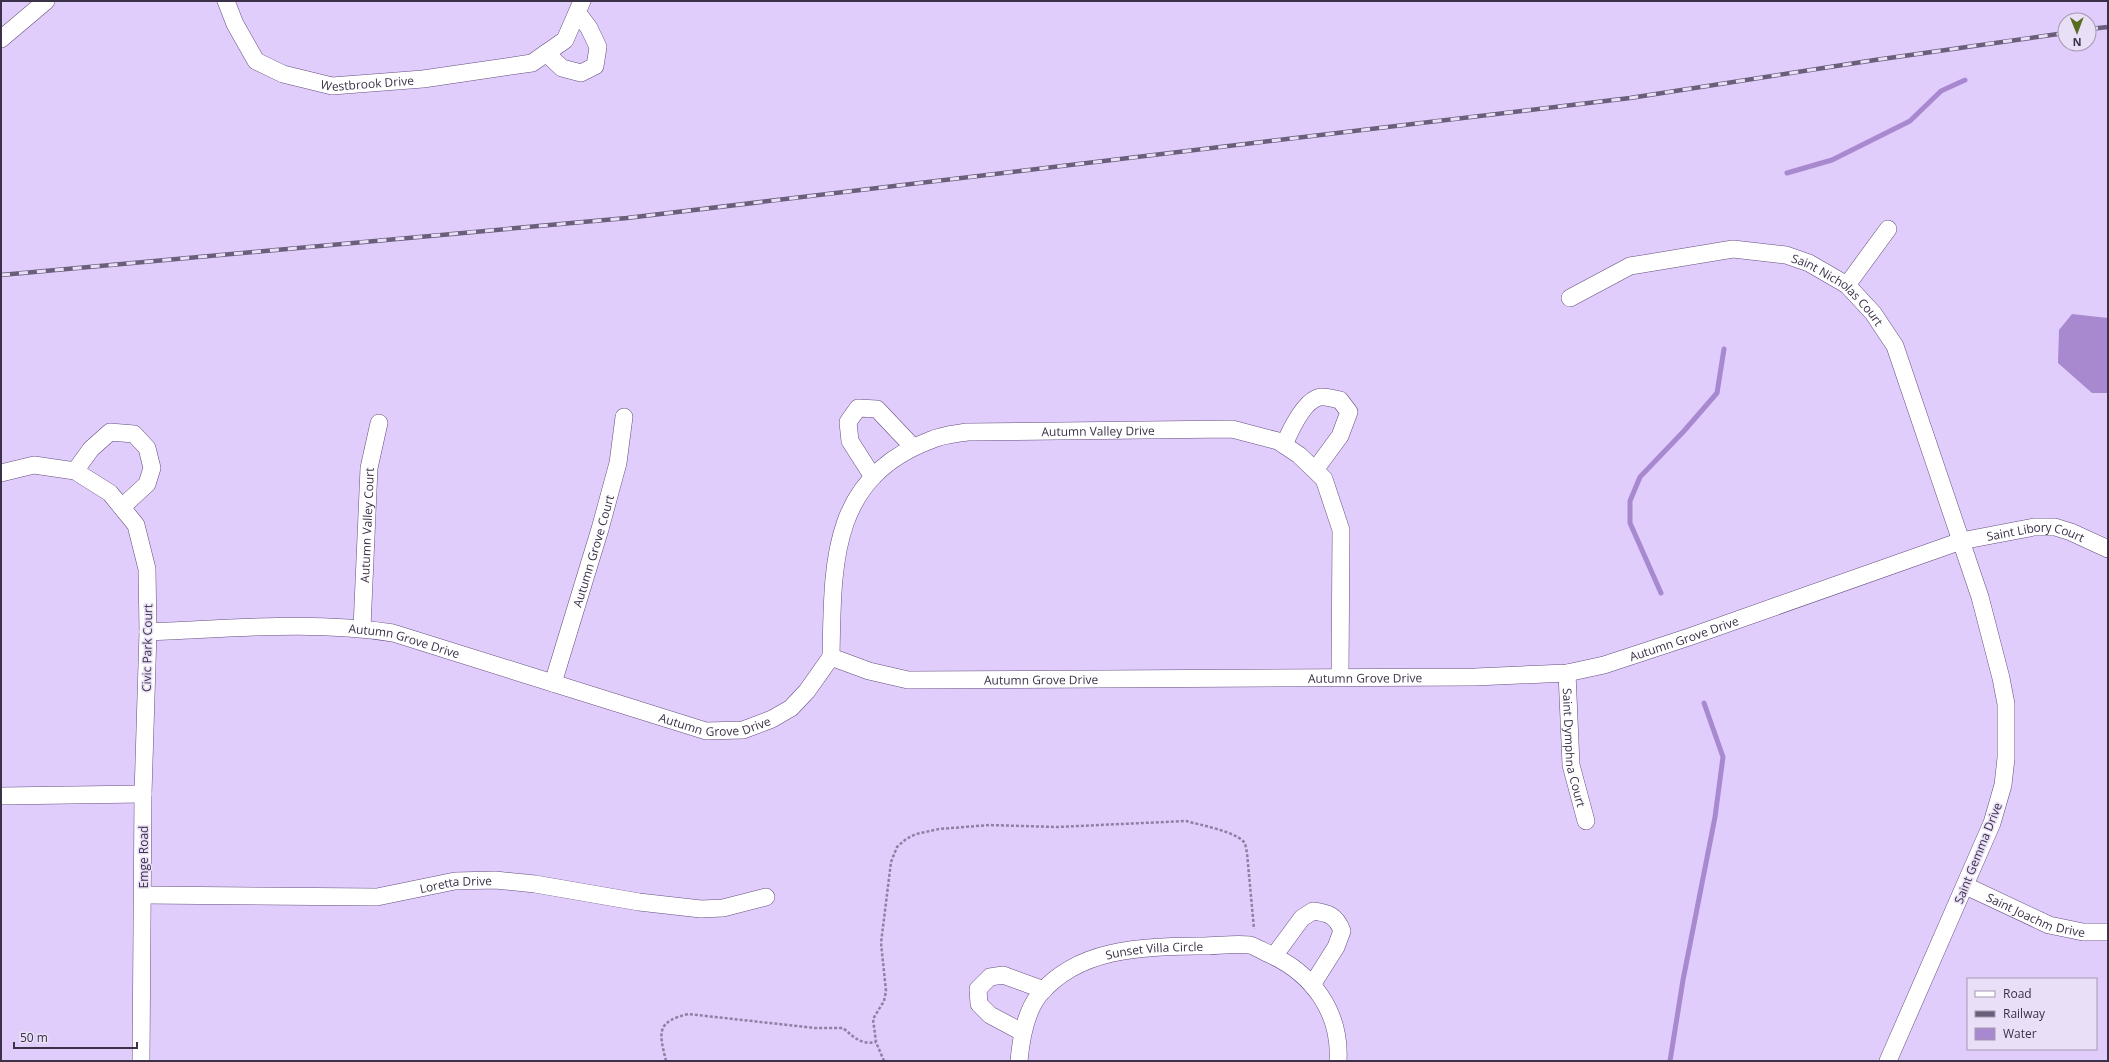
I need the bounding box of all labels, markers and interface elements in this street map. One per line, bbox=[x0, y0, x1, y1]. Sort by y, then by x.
north arrow bbox=[2057, 12, 2097, 52]
text: N bbox=[2073, 35, 2082, 50]
street label: Westbrook Drive bbox=[319, 71, 415, 94]
street label: Saint Nicholas Court bbox=[1789, 249, 1888, 329]
street label: Autumn Valley Drive bbox=[1041, 421, 1155, 440]
street label: Autumn Valley Court bbox=[355, 467, 378, 583]
street label: Autumn Grove Court bbox=[568, 493, 617, 609]
street label: Saint Libory Court bbox=[1985, 519, 2088, 546]
street label: Civic Park Court bbox=[138, 604, 156, 692]
street label: Autumn Grove Drive bbox=[1627, 612, 1741, 665]
street label: Autumn Grove Drive bbox=[348, 619, 462, 662]
street label: Autumn Grove Drive bbox=[1308, 669, 1423, 686]
street label: Autumn Grove Drive bbox=[984, 670, 1099, 688]
street label: Saint Dymphna Court bbox=[1559, 688, 1590, 809]
street label: Autumn Grove Drive bbox=[657, 708, 773, 740]
street label: Saint Gemma Drive bbox=[1950, 800, 2006, 906]
street label: Emge Road bbox=[135, 826, 152, 888]
street label: Loretta Drive bbox=[418, 872, 492, 897]
street label: Saint Joachm Drive bbox=[1984, 888, 2087, 941]
street label: Sunset Villa Circle bbox=[1103, 937, 1204, 963]
legend bbox=[1967, 978, 2097, 1050]
text: Road bbox=[2003, 985, 2032, 1002]
text: Railway bbox=[2003, 1005, 2046, 1022]
scale bar bbox=[14, 1024, 137, 1050]
text: Water bbox=[2003, 1025, 2037, 1042]
text: 50 m bbox=[20, 1029, 48, 1046]

